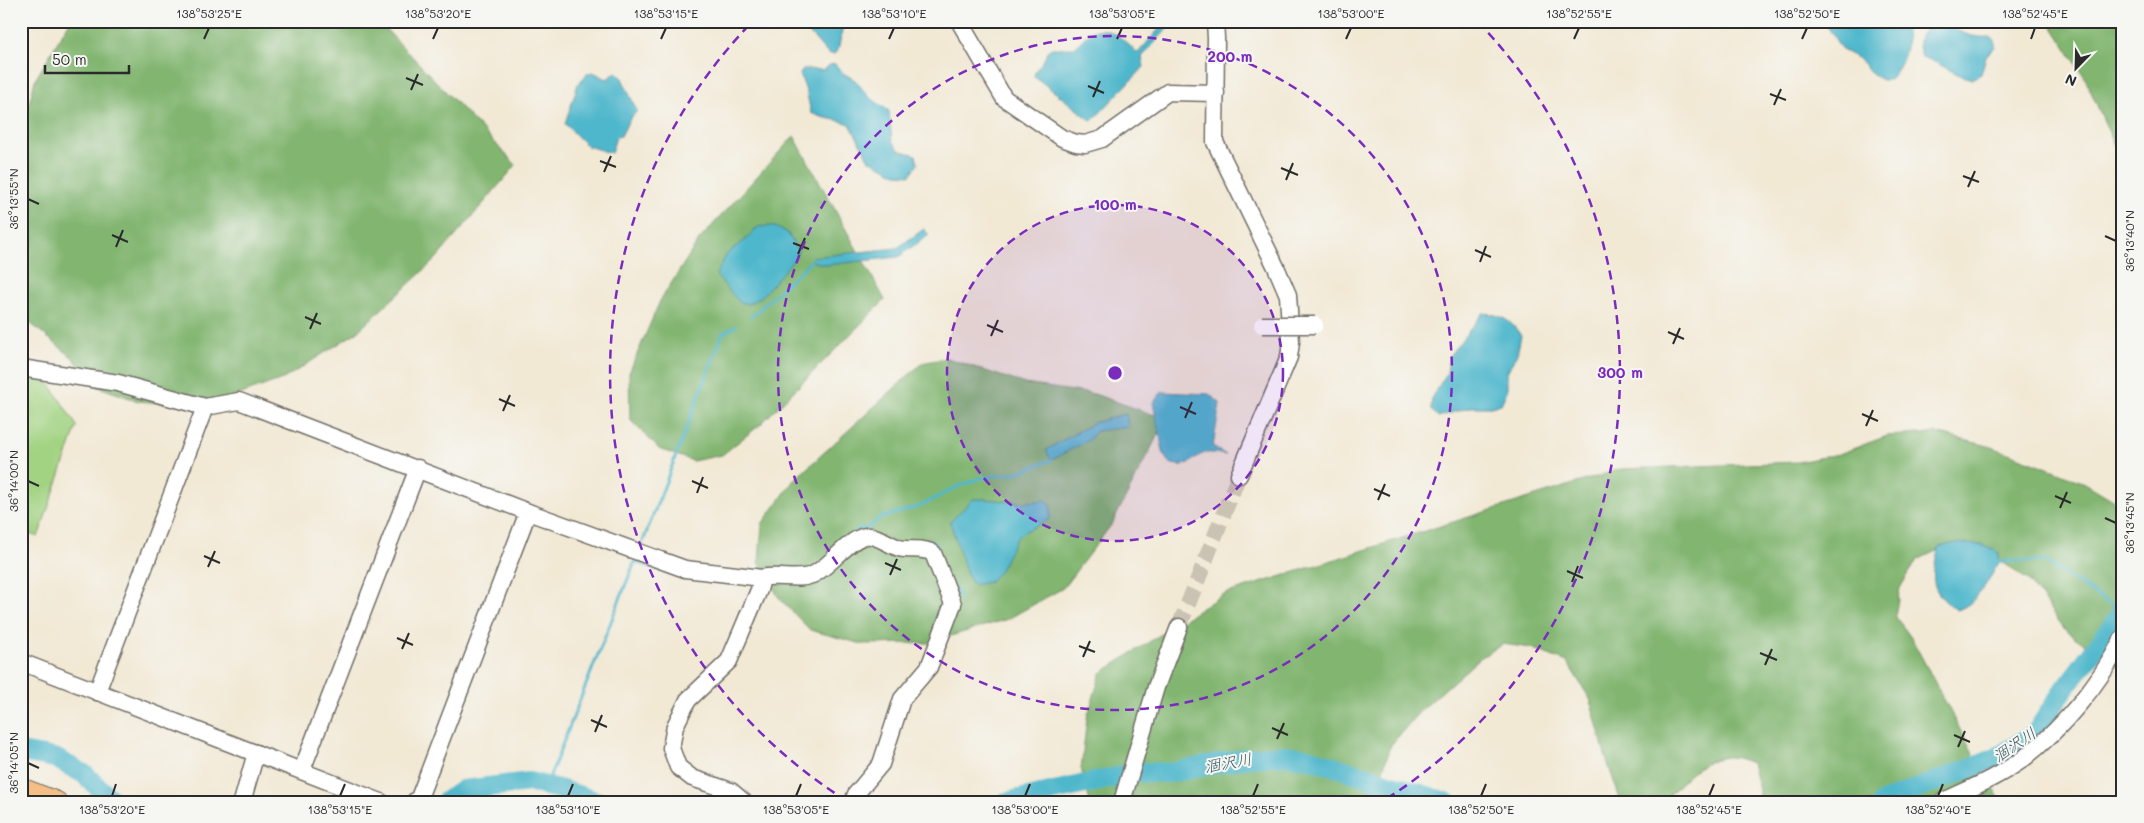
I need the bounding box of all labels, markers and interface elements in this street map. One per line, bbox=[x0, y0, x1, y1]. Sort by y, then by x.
text: 138°53'25"E bbox=[176, 5, 242, 21]
text: 138°53'20"E bbox=[405, 5, 471, 21]
text: 138°53'15"E bbox=[634, 5, 698, 21]
text: 138°53'10"E bbox=[862, 5, 927, 21]
text: 138°53'05"E bbox=[1089, 5, 1155, 21]
text: 138°53'00"E bbox=[1318, 5, 1385, 21]
text: 138°52'55"E bbox=[1546, 5, 1612, 21]
text: 138°52'50"E bbox=[1774, 5, 1840, 21]
text: 138°52'45"E bbox=[2002, 5, 2068, 21]
scale bar bbox=[45, 42, 129, 74]
north arrow bbox=[2052, 42, 2102, 92]
text: 200 m bbox=[1208, 46, 1253, 66]
text: 50 m bbox=[52, 49, 87, 69]
text: N bbox=[2062, 70, 2079, 91]
text: 36°13'55"N bbox=[5, 168, 21, 230]
text: 100 m bbox=[1093, 194, 1137, 214]
text: 36°13'40"N bbox=[2121, 210, 2137, 272]
text: 300 m bbox=[1597, 362, 1643, 382]
centre of rings bbox=[1106, 364, 1124, 382]
text: 36°14'00"N bbox=[5, 450, 21, 512]
text: 36°13'45"N bbox=[2121, 492, 2137, 554]
water label: 涸沢川 bbox=[1988, 722, 2040, 766]
text: 36°14'05"N bbox=[5, 732, 21, 794]
water label: 涸沢川 bbox=[1203, 747, 1253, 777]
text: 138°53'20"E bbox=[79, 801, 145, 817]
text: 138°53'15"E bbox=[308, 801, 372, 817]
text: 138°53'10"E bbox=[536, 801, 601, 817]
text: 138°53'05"E bbox=[763, 801, 829, 817]
text: 138°53'00"E bbox=[992, 801, 1059, 817]
text: 138°52'55"E bbox=[1220, 801, 1286, 817]
text: 138°52'50"E bbox=[1448, 801, 1514, 817]
text: 138°52'45"E bbox=[1676, 801, 1742, 817]
text: 138°52'40"E bbox=[1905, 801, 1971, 817]

